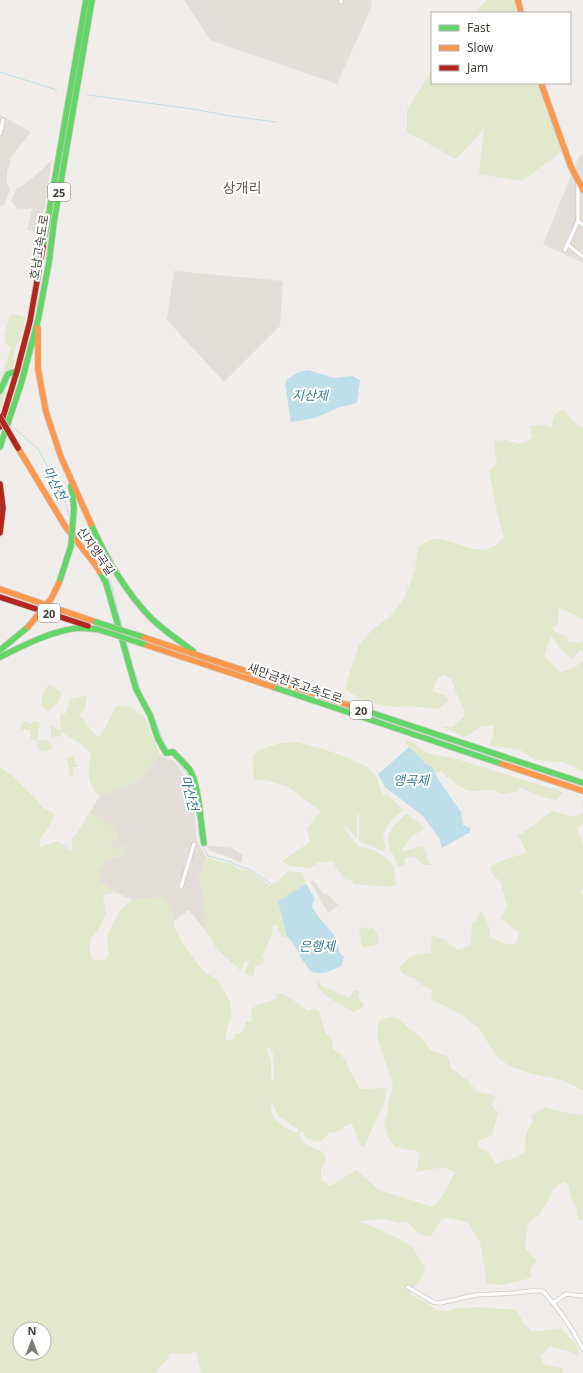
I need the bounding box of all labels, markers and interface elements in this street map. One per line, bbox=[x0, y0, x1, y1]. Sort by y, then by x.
legend bbox=[431, 12, 571, 84]
text: Fast bbox=[467, 19, 491, 36]
text: Slow bbox=[467, 39, 494, 56]
text: Jam bbox=[466, 59, 488, 76]
district label: 상개리 bbox=[223, 178, 261, 197]
road number: 25 bbox=[48, 183, 70, 201]
street label: 호남고속도로 bbox=[25, 213, 53, 281]
water label: 지산제 bbox=[292, 386, 330, 404]
water label: 마산천 bbox=[39, 463, 72, 504]
street label: 신지앵곡길 bbox=[73, 524, 119, 578]
road number: 20 bbox=[38, 604, 60, 622]
street label: 새만금전주고속도로 bbox=[245, 659, 345, 707]
road number: 20 bbox=[350, 701, 372, 719]
water label: 앵곡제 bbox=[393, 771, 431, 789]
water label: 마산천 bbox=[177, 773, 203, 814]
water label: 은행제 bbox=[299, 937, 337, 955]
north arrow bbox=[12, 1321, 52, 1361]
text: N bbox=[28, 1323, 36, 1338]

